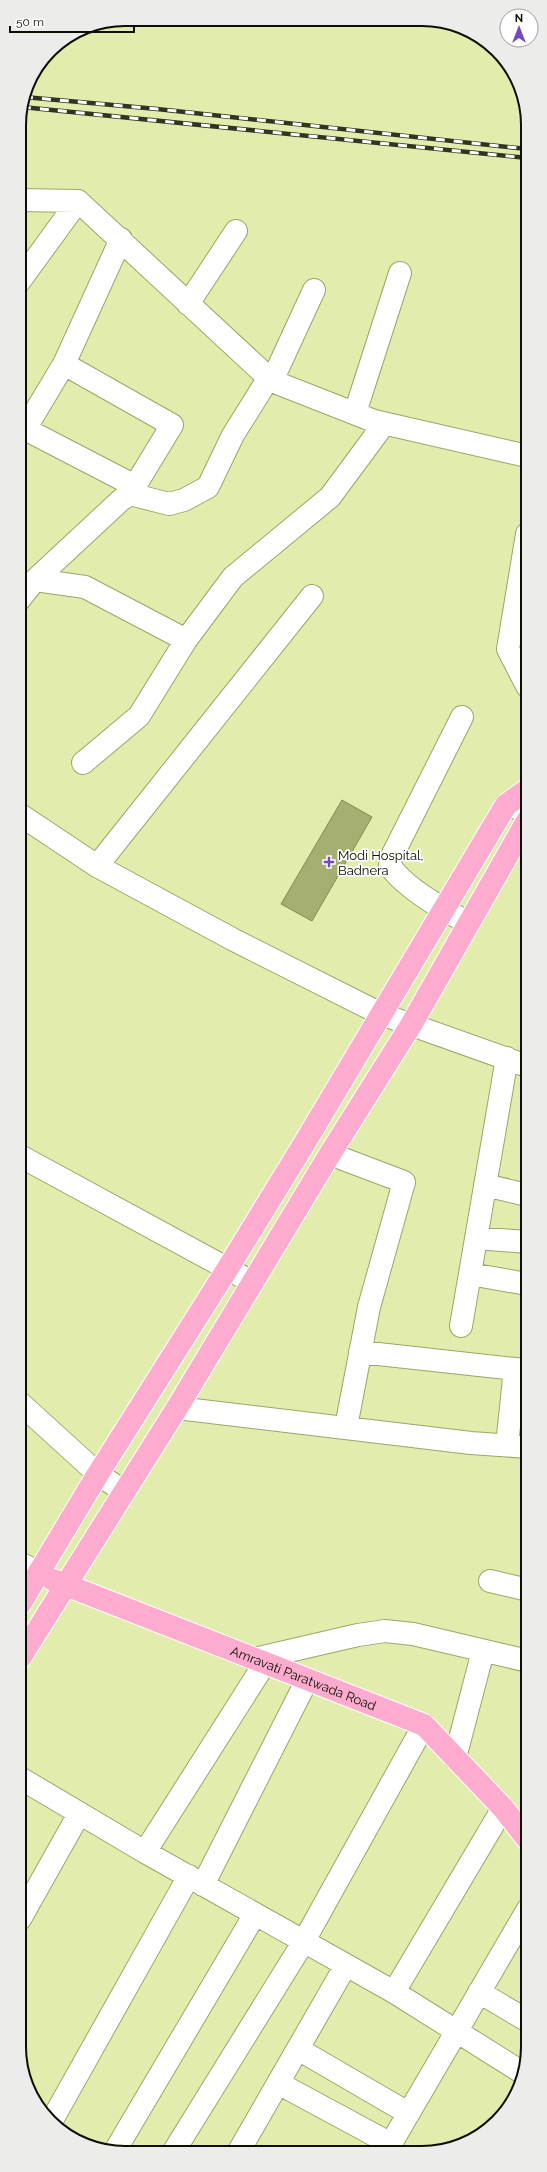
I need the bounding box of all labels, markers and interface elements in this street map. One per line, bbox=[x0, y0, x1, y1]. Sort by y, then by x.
scale bar bbox=[10, 8, 134, 34]
north arrow bbox=[499, 8, 539, 48]
text: N bbox=[515, 12, 523, 25]
text: 50 m bbox=[16, 15, 44, 29]
place label: Modi Hospital, Badnera bbox=[338, 848, 424, 878]
marker: Modi Hospital, Badnera bbox=[323, 856, 335, 868]
street label: Amravati Paratwada Road bbox=[229, 1643, 378, 1713]

